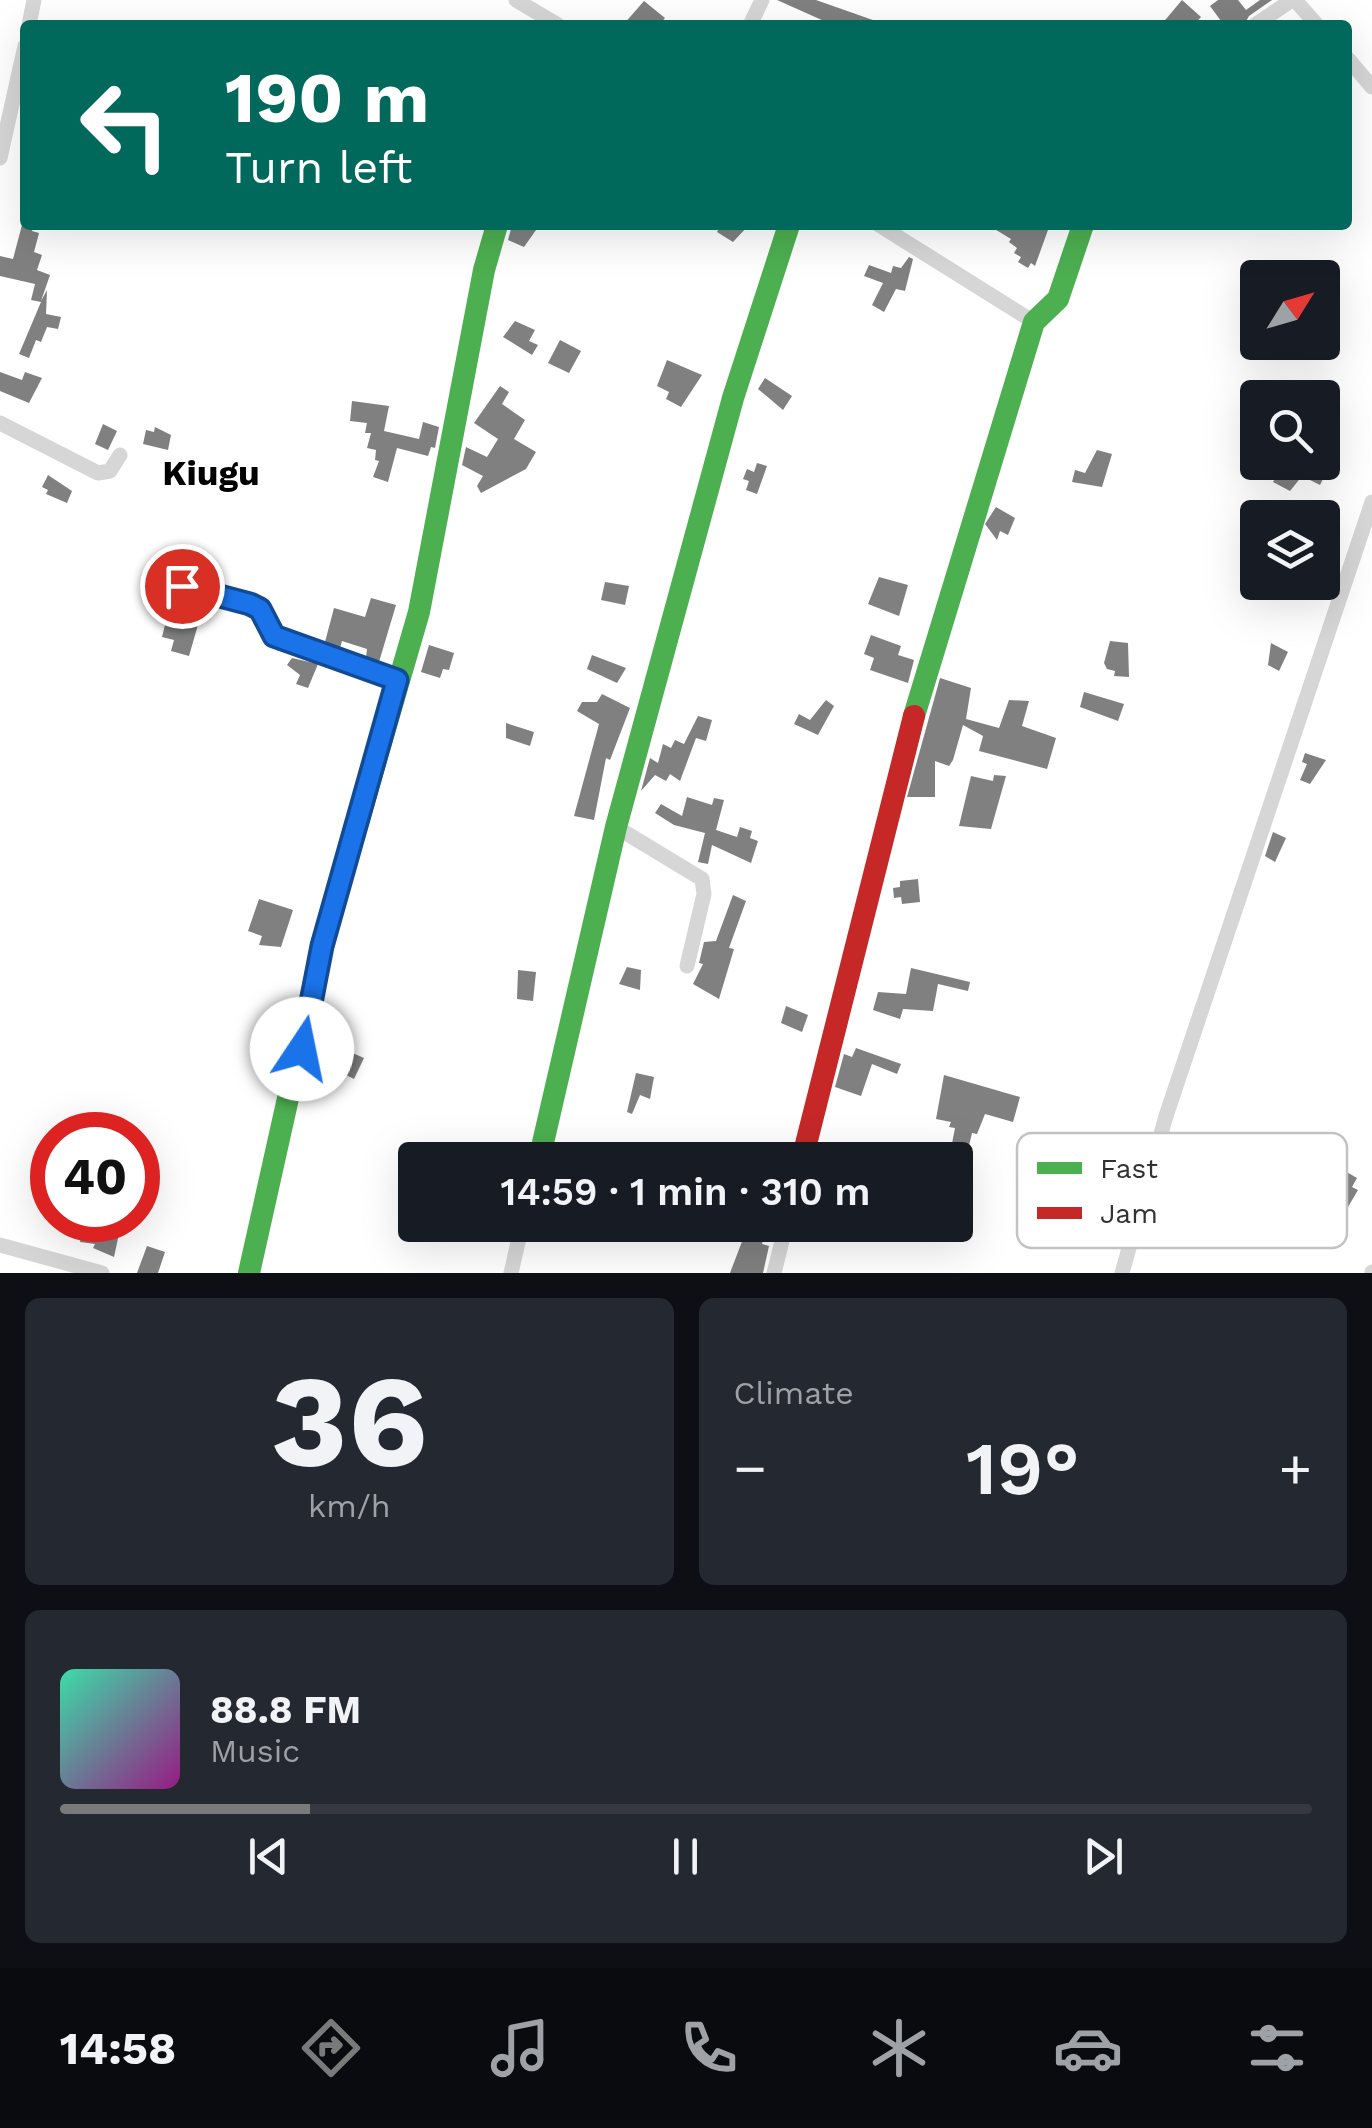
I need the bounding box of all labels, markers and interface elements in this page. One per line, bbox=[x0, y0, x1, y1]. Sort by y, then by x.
text: 190 m bbox=[225, 57, 429, 139]
icon: left bbox=[60, 60, 190, 190]
text: Turn left bbox=[225, 141, 412, 194]
north arrow bbox=[1240, 260, 1340, 360]
map controls bbox=[1240, 260, 1340, 600]
button: search bbox=[1240, 380, 1340, 480]
district label: Kiugu bbox=[162, 452, 260, 494]
button: layers bbox=[1240, 500, 1340, 600]
pin bbox=[140, 544, 225, 629]
icon: arrive bbox=[155, 559, 210, 614]
position arrow bbox=[250, 997, 354, 1101]
speed limit sign: 40 bbox=[30, 1112, 160, 1242]
legend bbox=[1017, 1133, 1347, 1248]
text: Fast bbox=[1100, 1152, 1158, 1185]
text: 14:59 · 1 min · 310 m bbox=[501, 1170, 870, 1214]
text: Jam bbox=[1100, 1197, 1158, 1230]
text: 36 bbox=[271, 1345, 428, 1498]
text: Climate bbox=[734, 1374, 854, 1412]
text: 19° bbox=[966, 1424, 1080, 1512]
text: − bbox=[734, 1436, 767, 1500]
text: + bbox=[1279, 1436, 1312, 1500]
text: km/h bbox=[308, 1487, 390, 1525]
text: 88.8 FM bbox=[210, 1688, 361, 1732]
text: Music bbox=[210, 1732, 300, 1770]
icon: previous bbox=[241, 1829, 296, 1884]
icon: pause bbox=[658, 1829, 713, 1884]
icon: next bbox=[1076, 1829, 1131, 1884]
icon: directions bbox=[296, 2013, 366, 2083]
icon: music bbox=[485, 2013, 555, 2083]
icon: phone bbox=[674, 2013, 744, 2083]
icon: climate bbox=[864, 2013, 934, 2083]
icon: car bbox=[1053, 2013, 1123, 2083]
icon: filters bbox=[1242, 2013, 1312, 2083]
text: 14:58 bbox=[60, 2022, 176, 2075]

